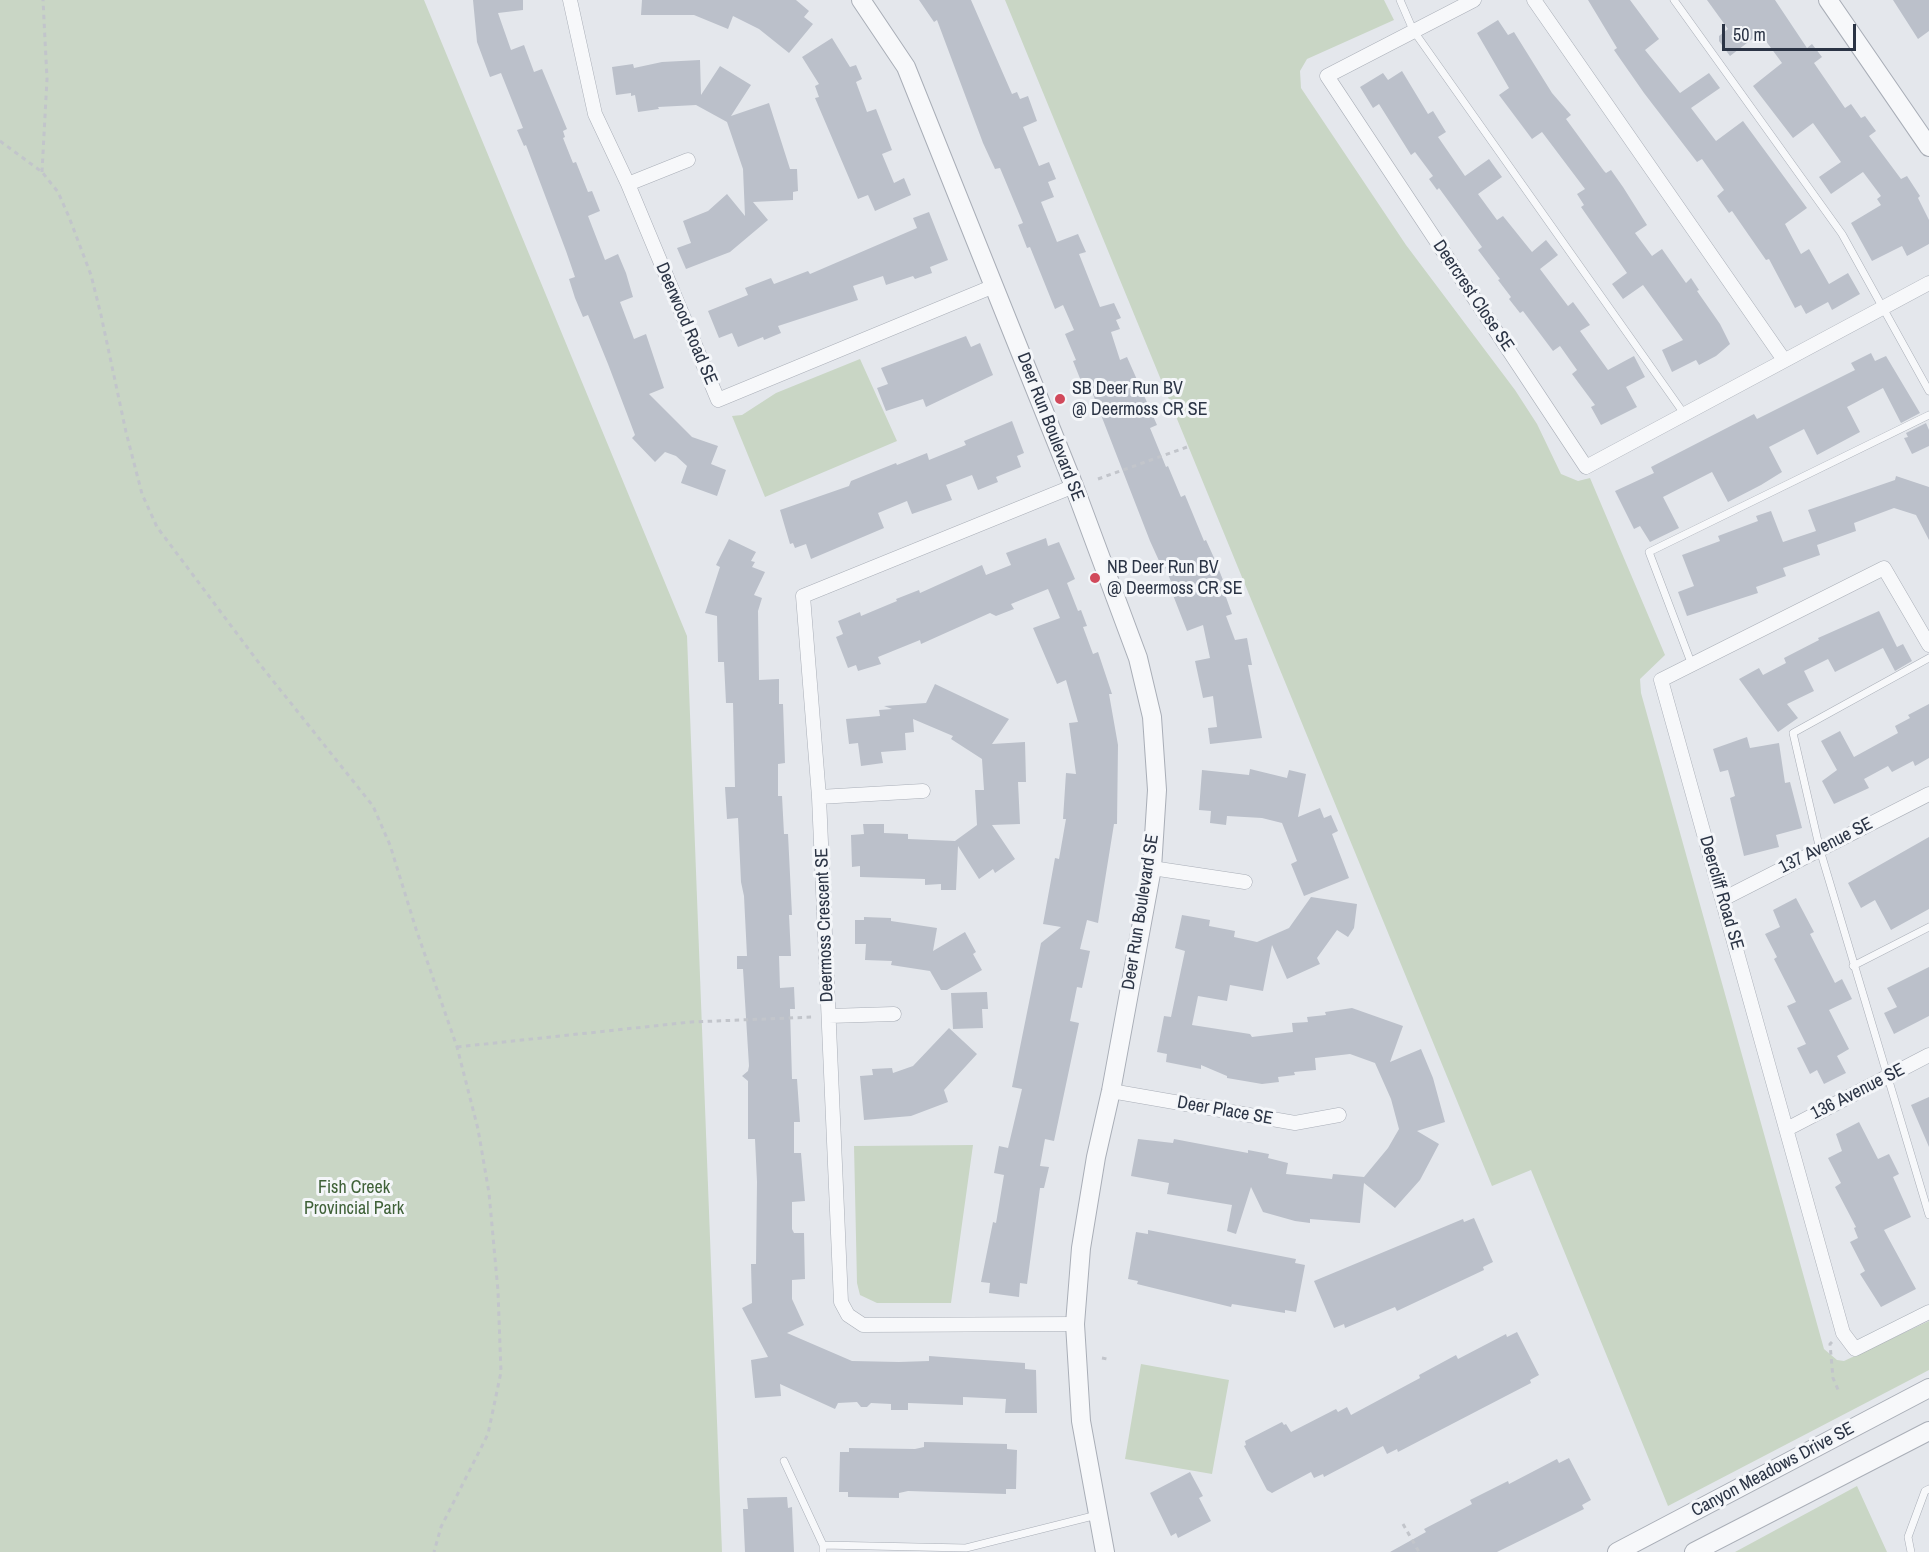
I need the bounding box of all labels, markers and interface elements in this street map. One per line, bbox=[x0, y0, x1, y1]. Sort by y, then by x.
scale bar bbox=[1725, 12, 1858, 50]
text: 50 m bbox=[1733, 22, 1766, 47]
street label: Deercrest Close SE bbox=[1428, 236, 1518, 356]
street label: Deerwood Road SE bbox=[651, 260, 721, 388]
street label: Deer Run Boulevard SE bbox=[1012, 350, 1088, 504]
place label: SB Deer Run BV @ Deermoss CR SE bbox=[1072, 378, 1208, 420]
marker: SB Deer Run BV @ Deermoss CR SE bbox=[1053, 392, 1067, 406]
place label: NB Deer Run BV @ Deermoss CR SE bbox=[1107, 557, 1243, 600]
marker: NB Deer Run BV @ Deermoss CR SE bbox=[1088, 571, 1102, 585]
street label: 137 Avenue SE bbox=[1776, 813, 1876, 879]
street label: Deer Run Boulevard SE bbox=[1118, 833, 1164, 991]
street label: Deercliff Road SE bbox=[1694, 833, 1748, 953]
street label: Deermoss Crescent SE bbox=[812, 848, 838, 1002]
street label: 136 Avenue SE bbox=[1808, 1059, 1908, 1125]
street label: Deer Place SE bbox=[1175, 1092, 1275, 1130]
park label: Fish Creek Provincial Park bbox=[304, 1177, 404, 1220]
street label: Canyon Meadows Drive SE bbox=[1688, 1418, 1858, 1522]

